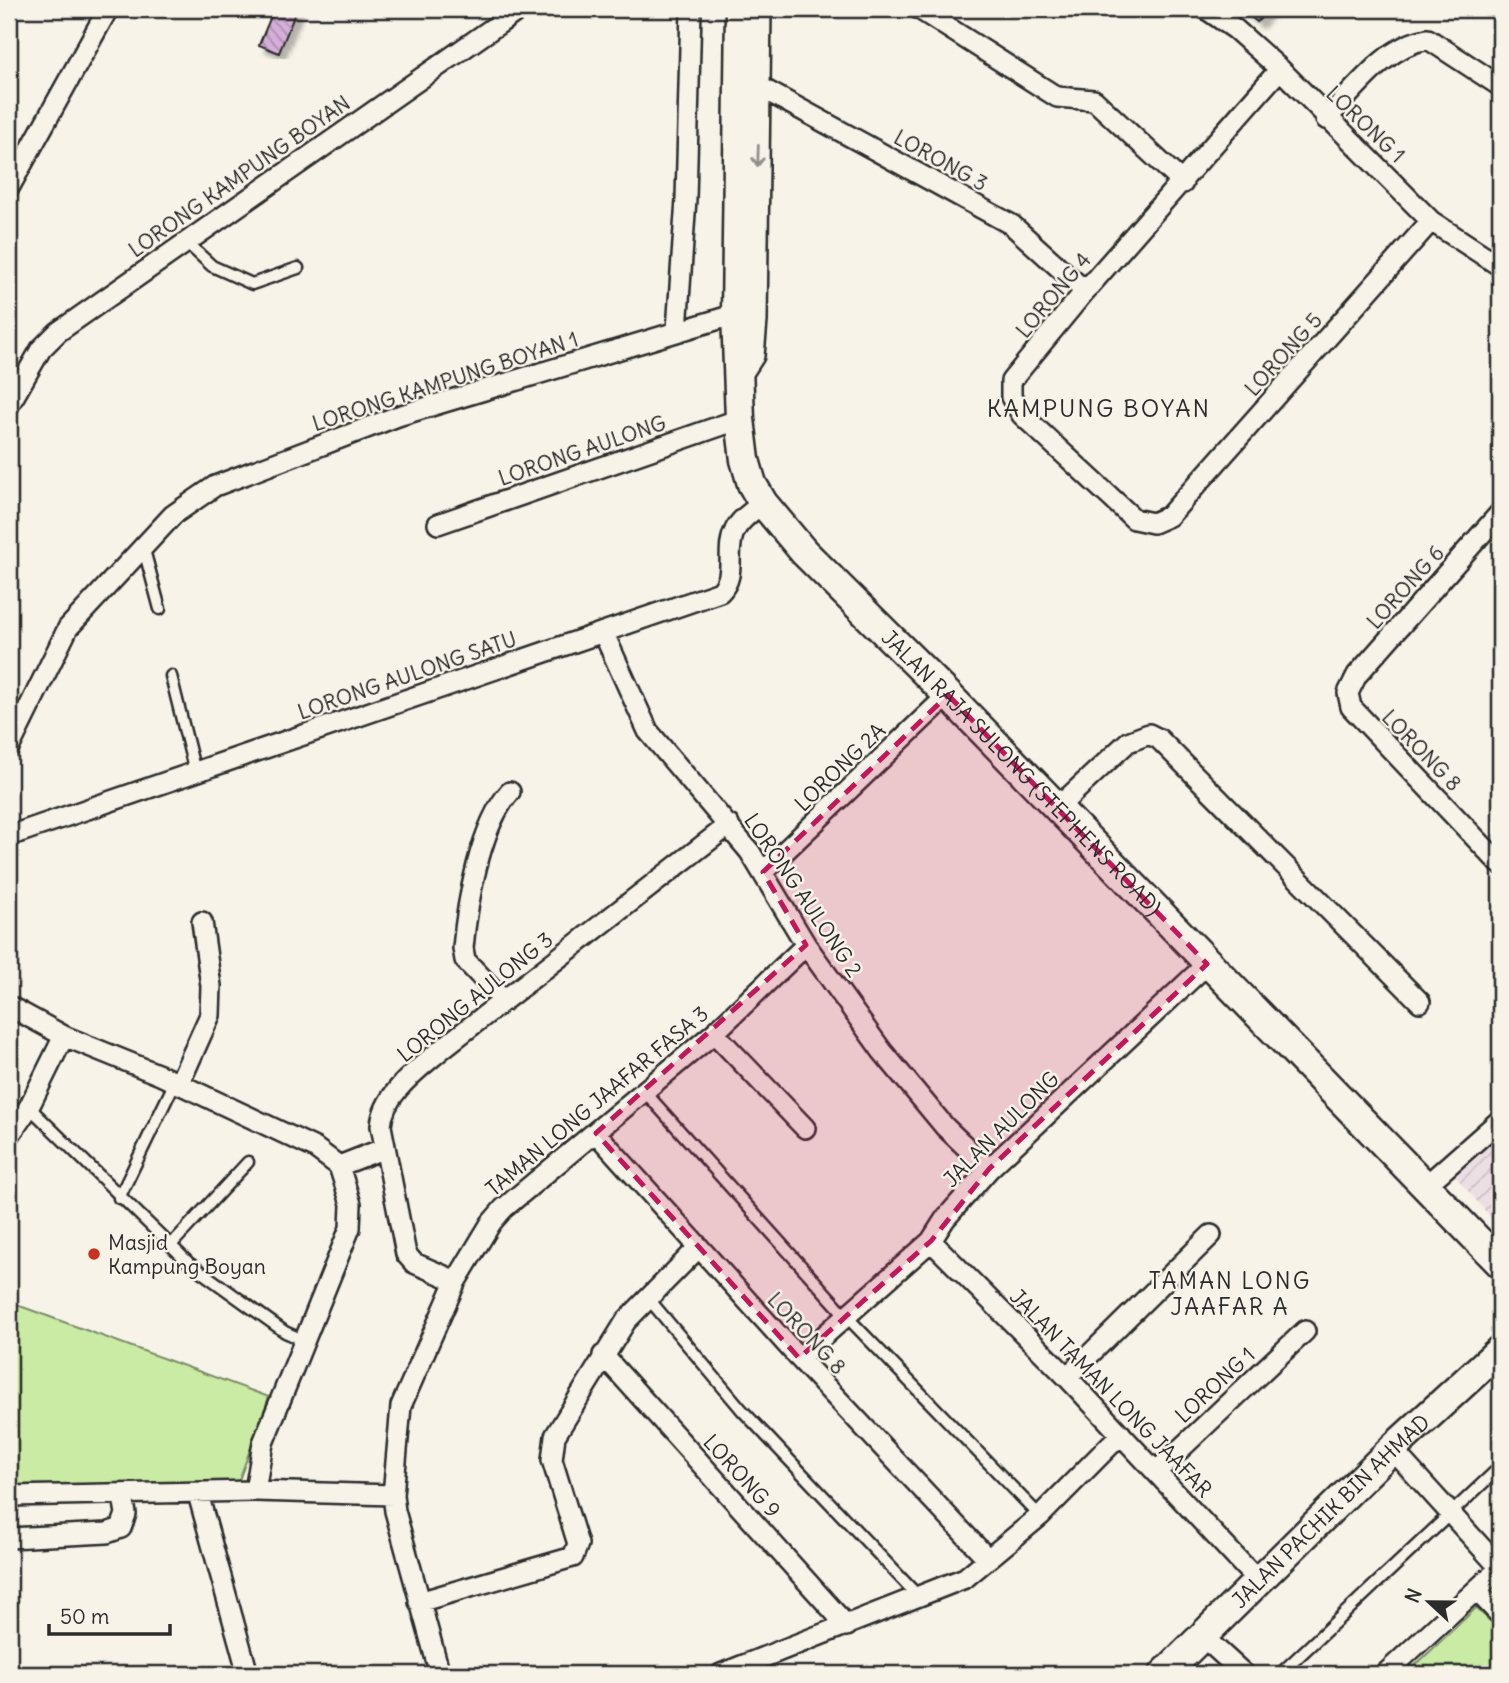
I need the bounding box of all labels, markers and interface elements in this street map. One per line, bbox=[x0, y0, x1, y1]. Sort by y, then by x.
street label: LORONG 1 bbox=[1321, 80, 1411, 168]
street label: LORONG KAMPUNG BOYAN bbox=[123, 89, 355, 263]
street label: LORONG 3 bbox=[889, 123, 993, 197]
one-way arrow bbox=[752, 144, 765, 167]
street label: LORONG 4 bbox=[1009, 247, 1097, 343]
street label: LORONG 5 bbox=[1238, 307, 1328, 401]
street label: LORONG KAMPUNG BOYAN 1 bbox=[309, 325, 581, 437]
district label: KAMPUNG BOYAN bbox=[987, 393, 1211, 423]
street label: LORONG AULONG bbox=[495, 409, 669, 491]
street label: LORONG 6 bbox=[1360, 540, 1450, 634]
street label: JALAN RAJA SULONG (STEPHENS ROAD) bbox=[876, 624, 1168, 920]
street label: LORONG AULONG SATU bbox=[294, 625, 520, 725]
street label: LORONG 8 bbox=[1376, 704, 1468, 796]
street label: LORONG 2A bbox=[789, 717, 891, 817]
street label: LORONG AULONG 2 bbox=[738, 808, 868, 982]
street label: LORONG AULONG 3 bbox=[392, 926, 558, 1068]
street label: TAMAN LONG JAAFAR FASA 3 bbox=[480, 1000, 714, 1202]
street label: JALAN AULONG bbox=[937, 1065, 1065, 1193]
place label: Masjid Kampung Boyan bbox=[108, 1229, 266, 1280]
marker: Masjid Kampung Boyan bbox=[86, 1246, 102, 1262]
district label: TAMAN LONG JAAFAR A bbox=[1149, 1266, 1311, 1321]
street label: JALAN TAMAN LONG JAAFAR bbox=[1004, 1283, 1218, 1503]
street label: LORONG 8 bbox=[762, 1286, 852, 1380]
street label: LORONG 1 bbox=[1169, 1341, 1261, 1429]
street label: JALAN PACHIK BIN AHMAD bbox=[1225, 1408, 1435, 1612]
street label: LORONG 9 bbox=[697, 1429, 787, 1523]
north arrow bbox=[1394, 1568, 1464, 1638]
scale bar bbox=[49, 1592, 170, 1636]
text: 50 m bbox=[60, 1603, 109, 1630]

